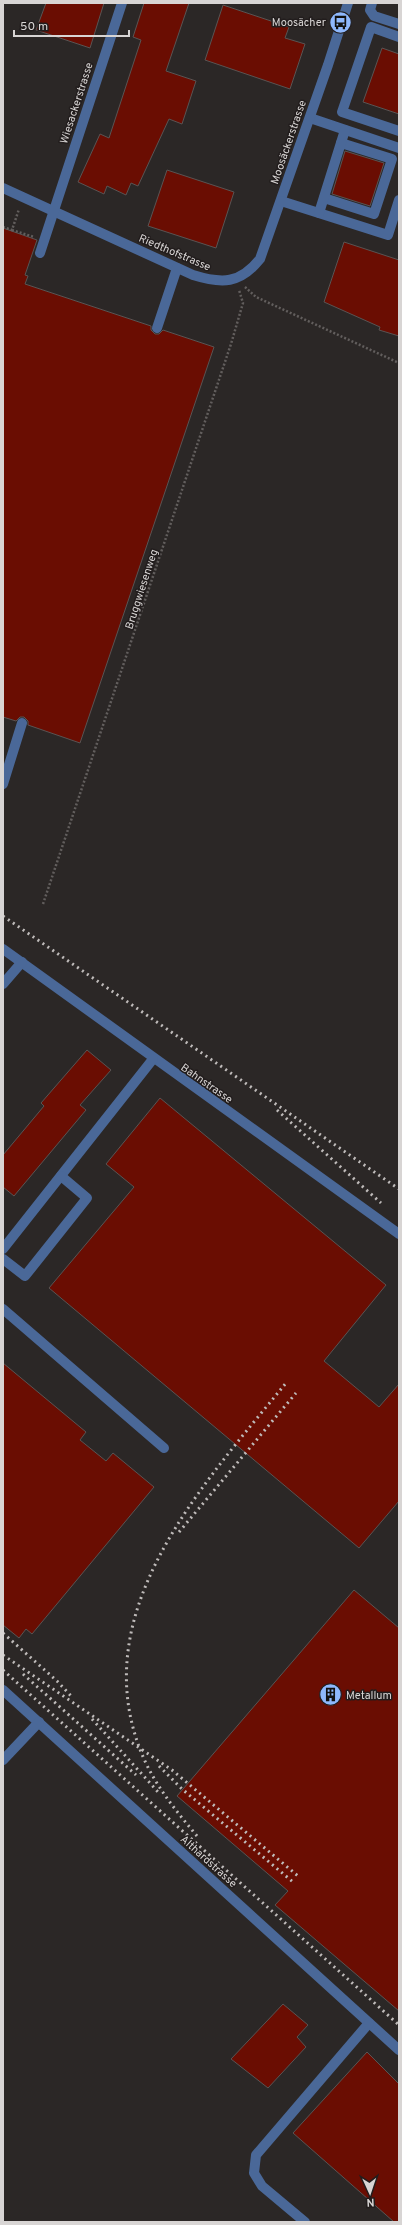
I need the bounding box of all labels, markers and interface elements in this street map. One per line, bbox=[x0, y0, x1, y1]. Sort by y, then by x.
bus stop icon: Moosächer bbox=[328, 9, 354, 35]
scale bar bbox=[14, 12, 129, 38]
place label: Moosächer bbox=[272, 16, 327, 30]
text: 50 m bbox=[20, 19, 48, 35]
street label: Wiesackerstrasse bbox=[57, 61, 97, 146]
street label: Moosäckerstrasse bbox=[268, 98, 310, 186]
street label: Riedthofstrasse bbox=[136, 231, 213, 274]
street label: Bruggwiesenweg bbox=[122, 547, 162, 631]
street label: Bahnstrasse bbox=[178, 1061, 235, 1107]
building icon: Metallum bbox=[318, 1682, 344, 1708]
place label: Metallum bbox=[346, 1689, 392, 1703]
street label: Althardstrasse bbox=[177, 1833, 240, 1891]
north arrow bbox=[350, 2173, 390, 2213]
text: N bbox=[366, 2195, 375, 2209]

